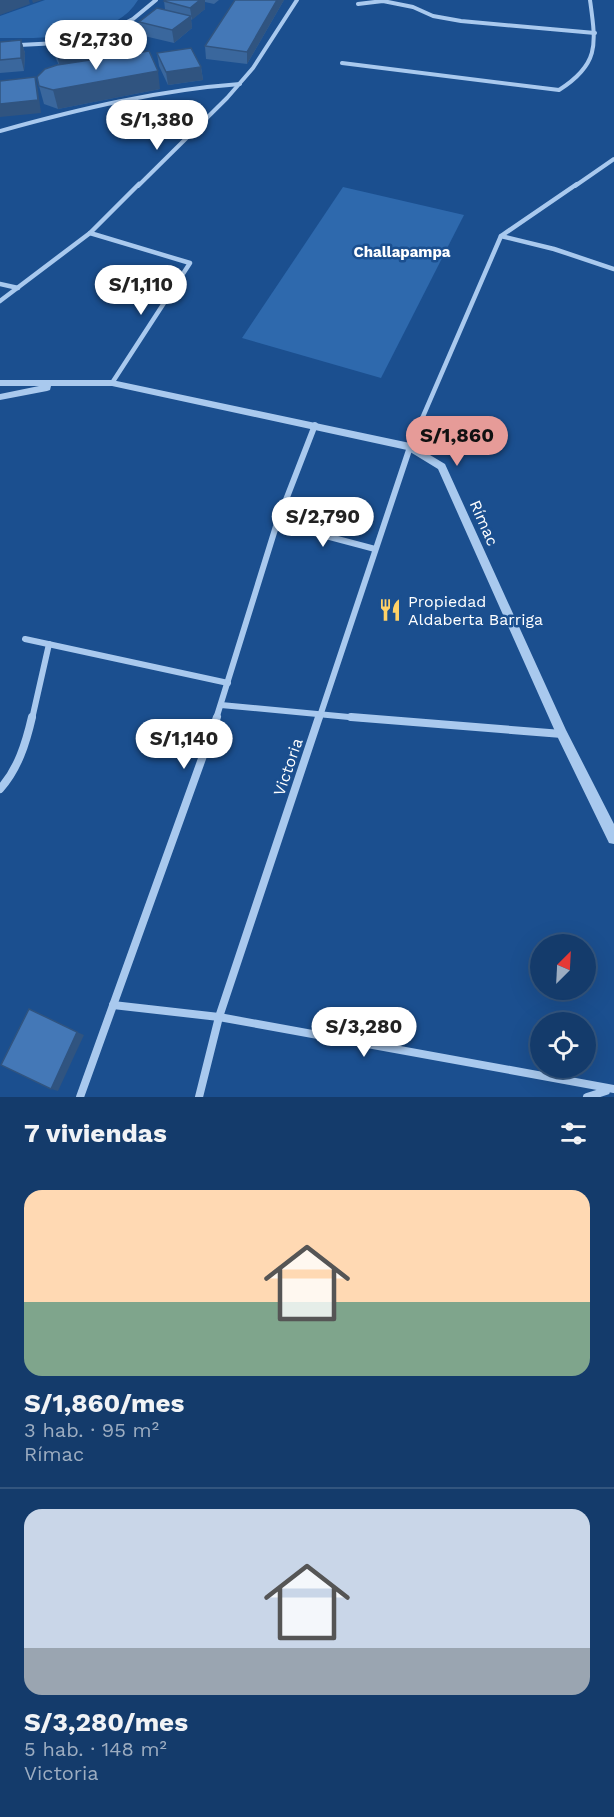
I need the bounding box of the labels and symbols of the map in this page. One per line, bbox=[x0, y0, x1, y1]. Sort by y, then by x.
pin: S/2,730 bbox=[41, 20, 151, 71]
pin: S/1,380 bbox=[102, 100, 212, 151]
district label: Challapampa bbox=[354, 243, 451, 261]
pin: S/1,110 bbox=[86, 265, 196, 316]
pin: S/1,860 bbox=[402, 416, 512, 467]
pin: S/2,790 bbox=[268, 497, 378, 548]
street label: Rímac bbox=[466, 497, 502, 549]
place label: Propiedad Aldaberta Barriga bbox=[408, 592, 543, 629]
restaurant icon: Propiedad Aldaberta Barriga bbox=[377, 597, 403, 623]
pin: S/1,140 bbox=[129, 719, 239, 770]
street label: Victoria bbox=[269, 736, 307, 798]
north arrow bbox=[530, 934, 596, 1000]
pin: S/3,280 bbox=[309, 1007, 419, 1058]

